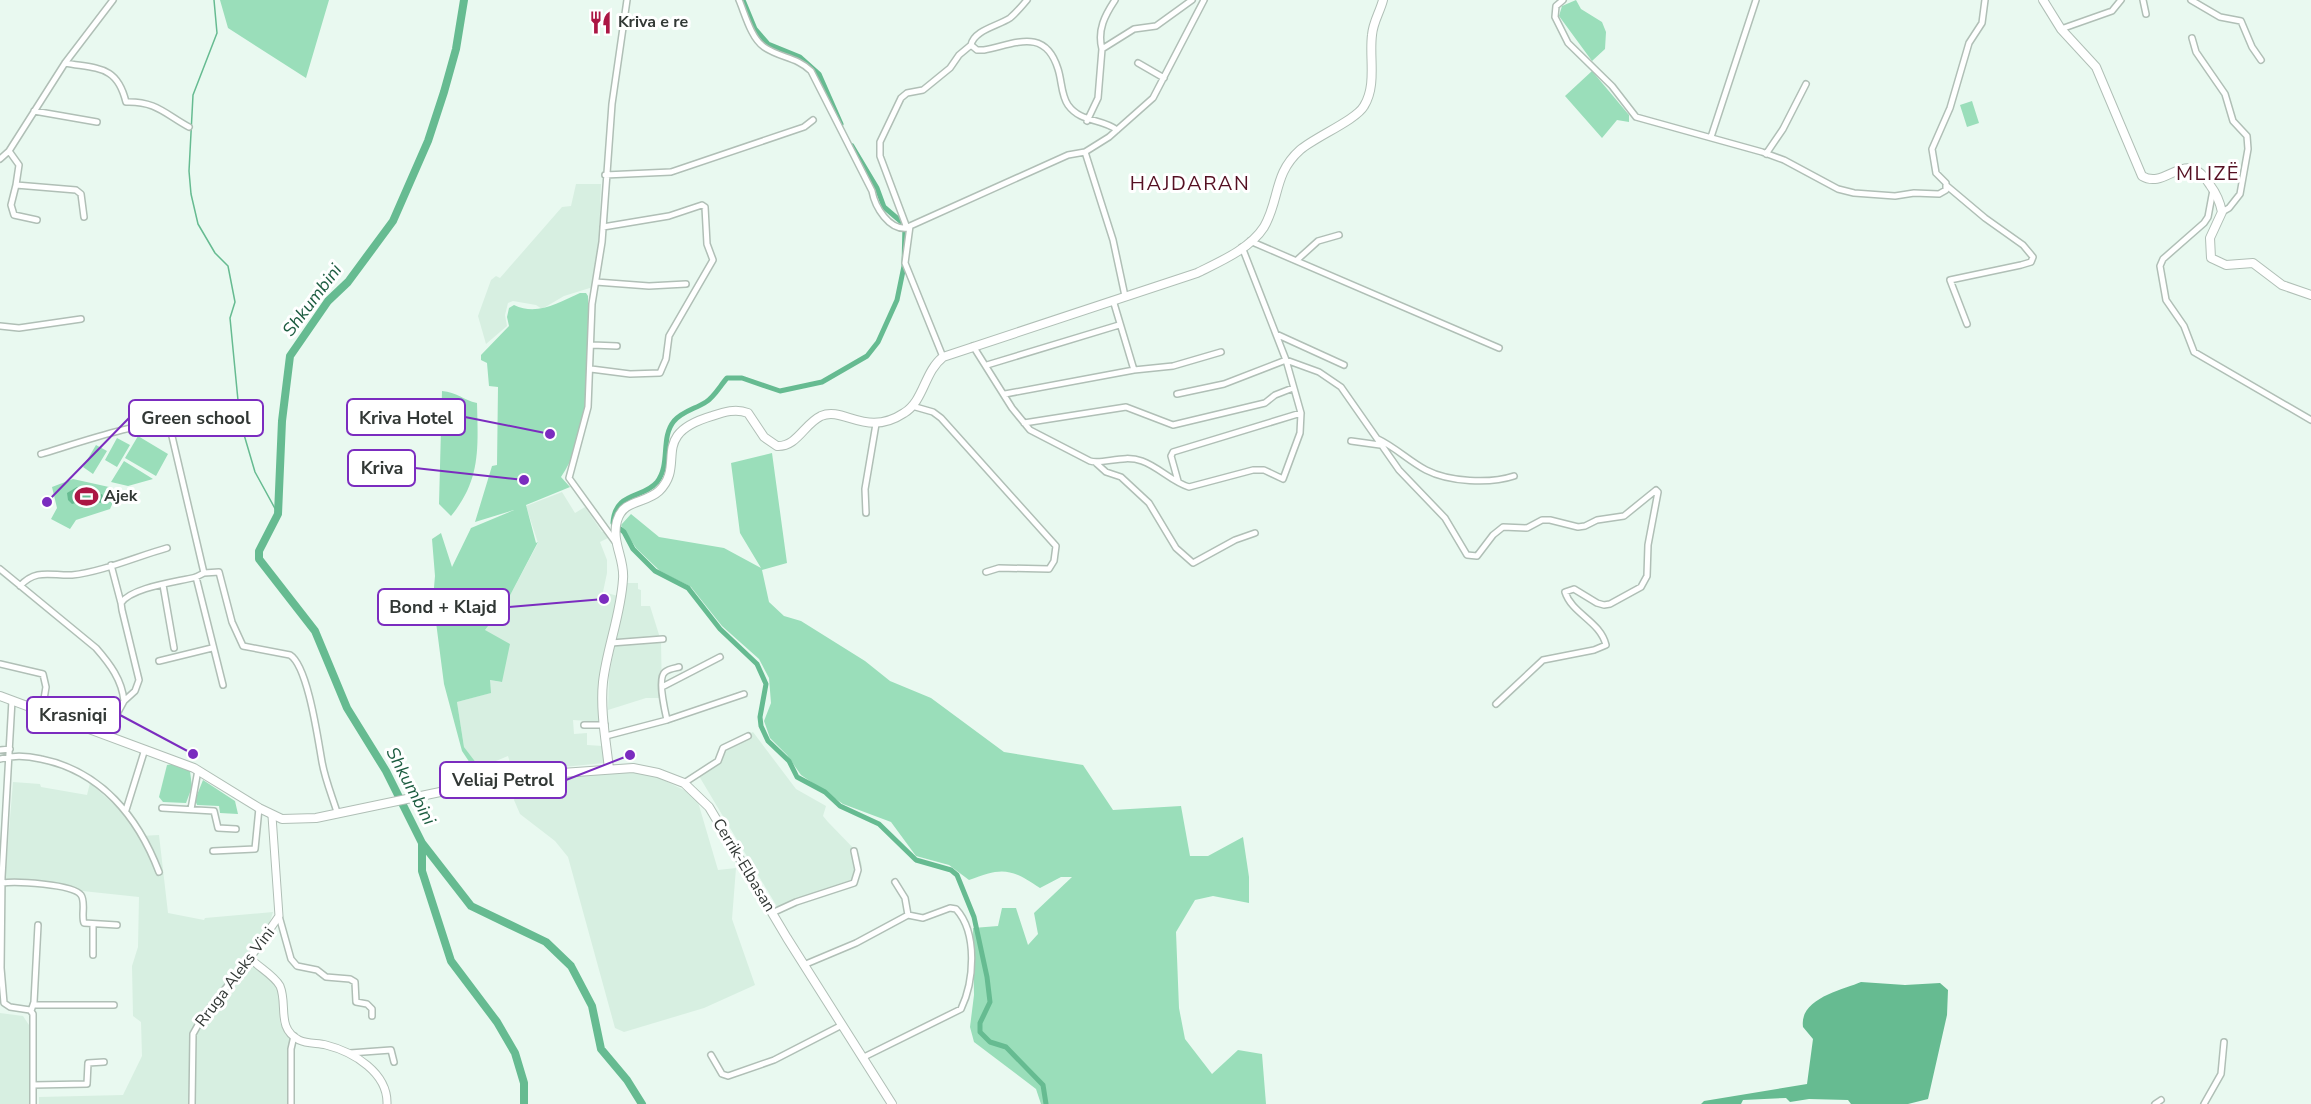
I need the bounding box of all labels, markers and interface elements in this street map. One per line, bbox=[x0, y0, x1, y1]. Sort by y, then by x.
restaurant icon: Kriva e re bbox=[587, 9, 613, 35]
place label: Kriva e re bbox=[618, 11, 688, 33]
district label: MLIZË bbox=[2176, 160, 2240, 187]
district label: HAJDARAN bbox=[1130, 170, 1250, 197]
water label: Shkumbini bbox=[277, 258, 348, 341]
callout: Kriva Hotel bbox=[347, 399, 465, 435]
callout: Green school bbox=[129, 400, 263, 436]
text: Green school bbox=[141, 406, 251, 430]
text: Kriva Hotel bbox=[359, 406, 453, 430]
callout: Kriva bbox=[348, 450, 415, 486]
text: Kriva bbox=[361, 456, 403, 480]
sports icon: Ajek bbox=[73, 483, 99, 509]
place label: Ajek bbox=[104, 485, 138, 507]
callout: Bond + Klajd bbox=[378, 589, 509, 625]
text: Bond + Klajd bbox=[389, 595, 497, 619]
callout: Krasniqi bbox=[27, 697, 120, 733]
text: Krasniqi bbox=[39, 703, 107, 727]
water label: Shkumbini bbox=[380, 743, 442, 830]
callout: Veliaj Petrol bbox=[440, 762, 566, 798]
text: Veliaj Petrol bbox=[451, 768, 554, 792]
street label: Cerrik-Elbasan bbox=[707, 814, 781, 916]
street label: Rruga Aleks Vini bbox=[190, 923, 280, 1031]

